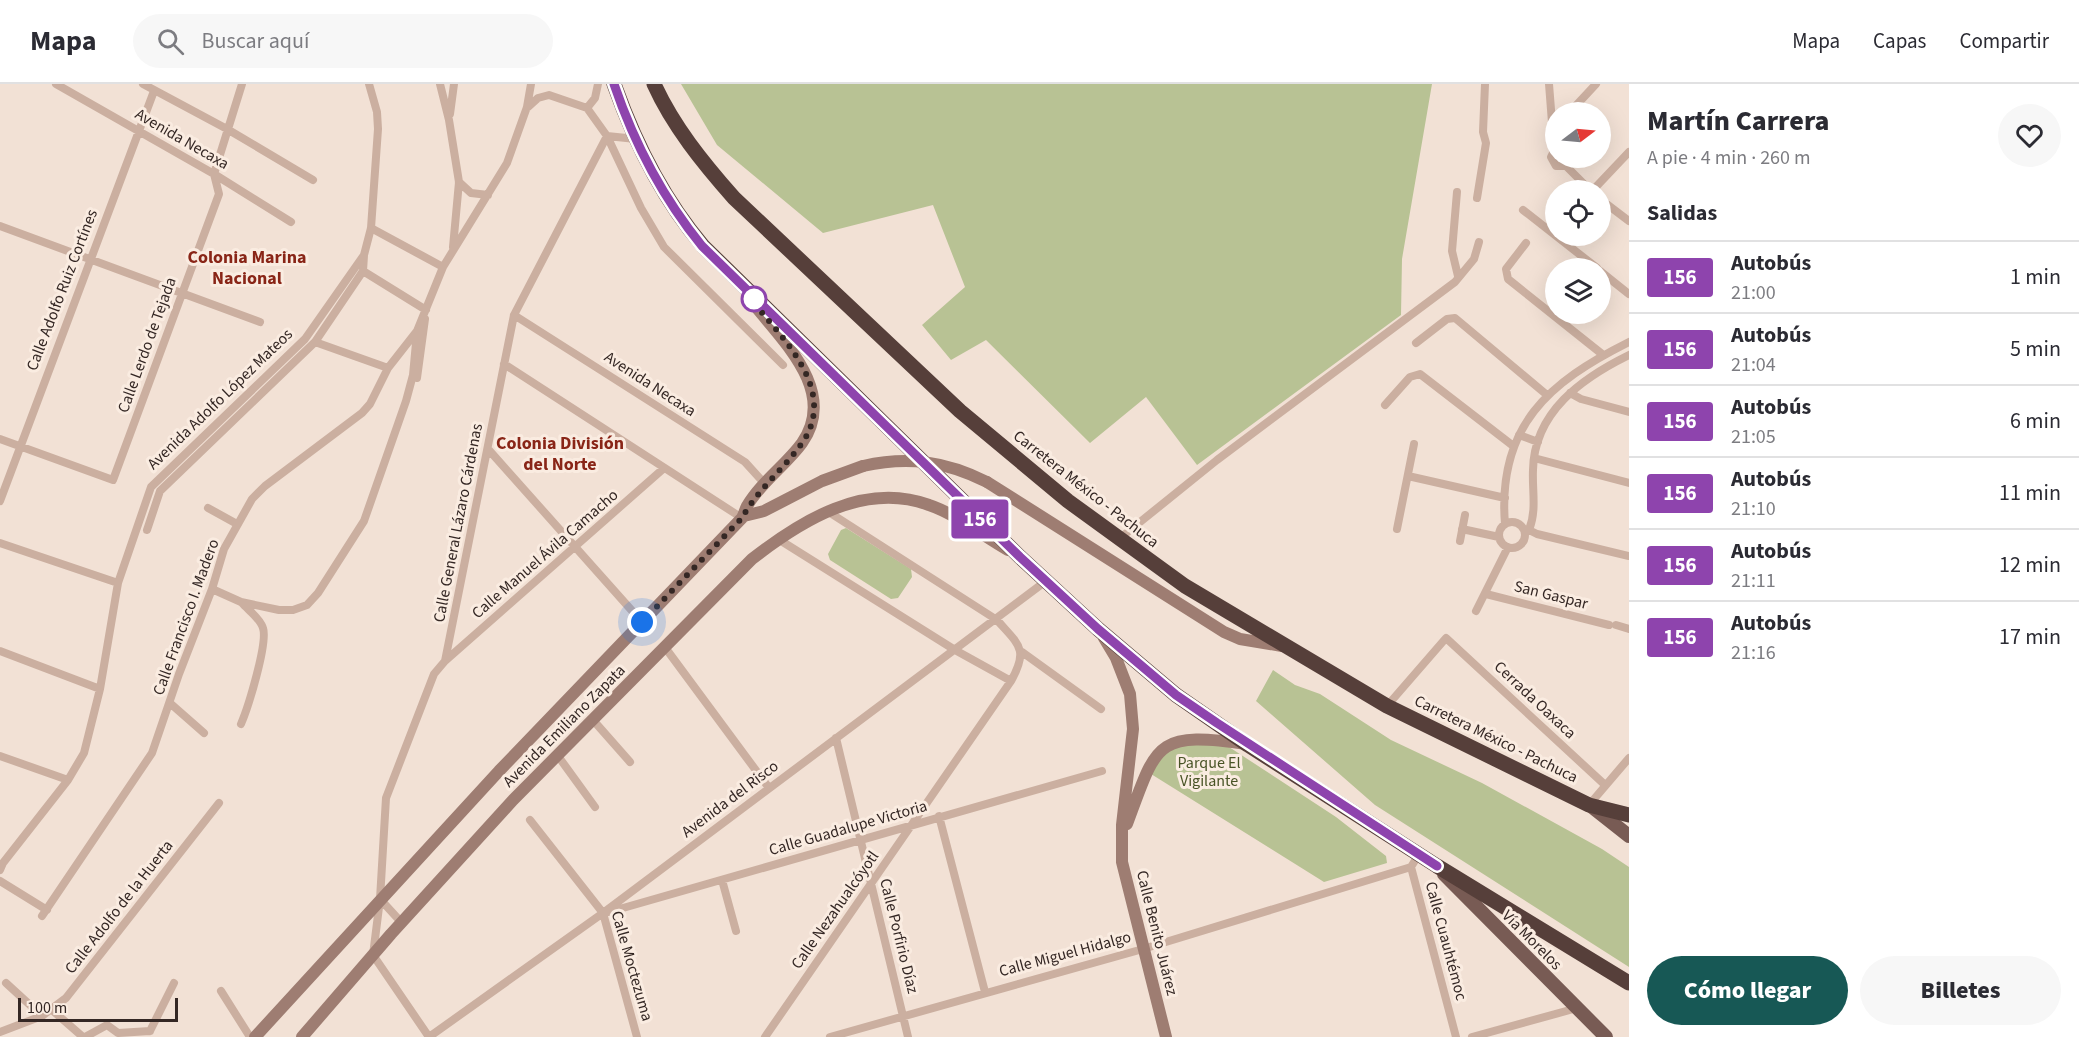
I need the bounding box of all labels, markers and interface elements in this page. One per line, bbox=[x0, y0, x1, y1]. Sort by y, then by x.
search box bbox=[133, 14, 553, 68]
text: Mapa bbox=[30, 21, 97, 61]
icon: search bbox=[154, 25, 187, 58]
text: Buscar aquí bbox=[202, 25, 309, 57]
text: Mapa bbox=[1792, 26, 1840, 56]
text: Capas bbox=[1873, 26, 1926, 56]
text: Compartir bbox=[1959, 26, 2049, 56]
text: Martín Carrera bbox=[1647, 101, 1829, 141]
north arrow bbox=[1545, 102, 1611, 168]
map controls bbox=[1545, 102, 1611, 324]
street label: Avenida Necaxa bbox=[131, 103, 233, 175]
button: heart bbox=[1998, 104, 2061, 167]
text: A pie · 4 min · 260 m bbox=[1647, 144, 1811, 172]
button: locate bbox=[1545, 180, 1611, 246]
text: Salidas bbox=[1647, 197, 1717, 229]
street label: Calle Adolfo Ruiz Cortínes bbox=[21, 206, 103, 374]
district label: Colonia Marina Nacional bbox=[187, 245, 307, 291]
text: Autobús bbox=[1731, 247, 1811, 279]
button: layers bbox=[1545, 258, 1611, 324]
text: 1 min bbox=[2010, 261, 2061, 293]
text: 156 bbox=[1663, 262, 1697, 292]
street label: Calle Lerdo de Tejada bbox=[112, 274, 182, 416]
text: 21:00 bbox=[1731, 279, 1776, 307]
unlabelled marker bbox=[741, 286, 767, 312]
text: Autobús bbox=[1731, 319, 1811, 351]
street label: Avenida Adolfo López Mateos bbox=[142, 323, 298, 474]
text: 5 min bbox=[2010, 333, 2061, 365]
text: 156 bbox=[1663, 334, 1697, 364]
street label: Avenida Necaxa bbox=[600, 346, 700, 422]
text: 21:04 bbox=[1731, 351, 1776, 379]
text: Autobús bbox=[1731, 391, 1811, 423]
text: 6 min bbox=[2010, 405, 2061, 437]
text: 156 bbox=[1663, 406, 1697, 436]
street label: Calle General Lázaro Cárdenas bbox=[428, 421, 488, 624]
text: 21:05 bbox=[1731, 423, 1776, 451]
street label: Carretera México - Pachuca bbox=[1009, 425, 1163, 553]
district label: Colonia División del Norte bbox=[496, 431, 624, 477]
text: Autobús bbox=[1731, 463, 1811, 495]
text: 11 min bbox=[1999, 477, 2061, 509]
text: 156 bbox=[1663, 478, 1697, 508]
street label: Calle Manuel Ávila Camacho bbox=[467, 484, 623, 624]
text: 21:10 bbox=[1731, 495, 1776, 523]
line badge: 156 bbox=[946, 500, 1014, 538]
text: 156 bbox=[963, 504, 997, 534]
text: Autobús bbox=[1731, 535, 1811, 567]
street label: Calle Francisco I. Madero bbox=[147, 536, 225, 698]
text: 12 min bbox=[1999, 549, 2061, 581]
text: 156 bbox=[1663, 550, 1697, 580]
text: 21:11 bbox=[1731, 567, 1776, 595]
street label: San Gaspar bbox=[1512, 575, 1591, 615]
your location bbox=[627, 607, 657, 637]
text: Autobús bbox=[1731, 607, 1811, 639]
text: 17 min bbox=[1999, 621, 2061, 653]
text: 156 bbox=[1663, 622, 1697, 652]
text: 21:16 bbox=[1731, 639, 1776, 667]
street label: Cerrada Oaxaca bbox=[1489, 656, 1581, 744]
street label: Avenida Emiliano Zapata bbox=[498, 660, 630, 792]
street label: Carretera México - Pachuca bbox=[1411, 690, 1581, 788]
park label: Parque El Vigilante bbox=[1177, 752, 1241, 792]
street label: Avenida del Risco bbox=[677, 755, 783, 843]
street label: Calle Guadalupe Victoria bbox=[766, 795, 930, 861]
street label: Calle Adolfo de la Huerta bbox=[60, 835, 178, 979]
street label: Calle Nezahualcóyotl bbox=[786, 846, 884, 974]
street label: Calle Benito Juárez bbox=[1131, 868, 1183, 998]
street label: Calle Porfirio Díaz bbox=[874, 876, 924, 996]
street label: Calle Cuauhtémoc bbox=[1420, 879, 1472, 1003]
street label: Vía Morelos bbox=[1497, 905, 1567, 975]
street label: Calle Moctezuma bbox=[606, 908, 658, 1024]
street label: Calle Miguel Hidalgo bbox=[996, 926, 1134, 982]
button: Cómo llegar bbox=[1647, 956, 1848, 1025]
button: Billetes bbox=[1860, 956, 2061, 1025]
scale bar bbox=[18, 995, 178, 1022]
text: 100 m bbox=[27, 997, 67, 1019]

